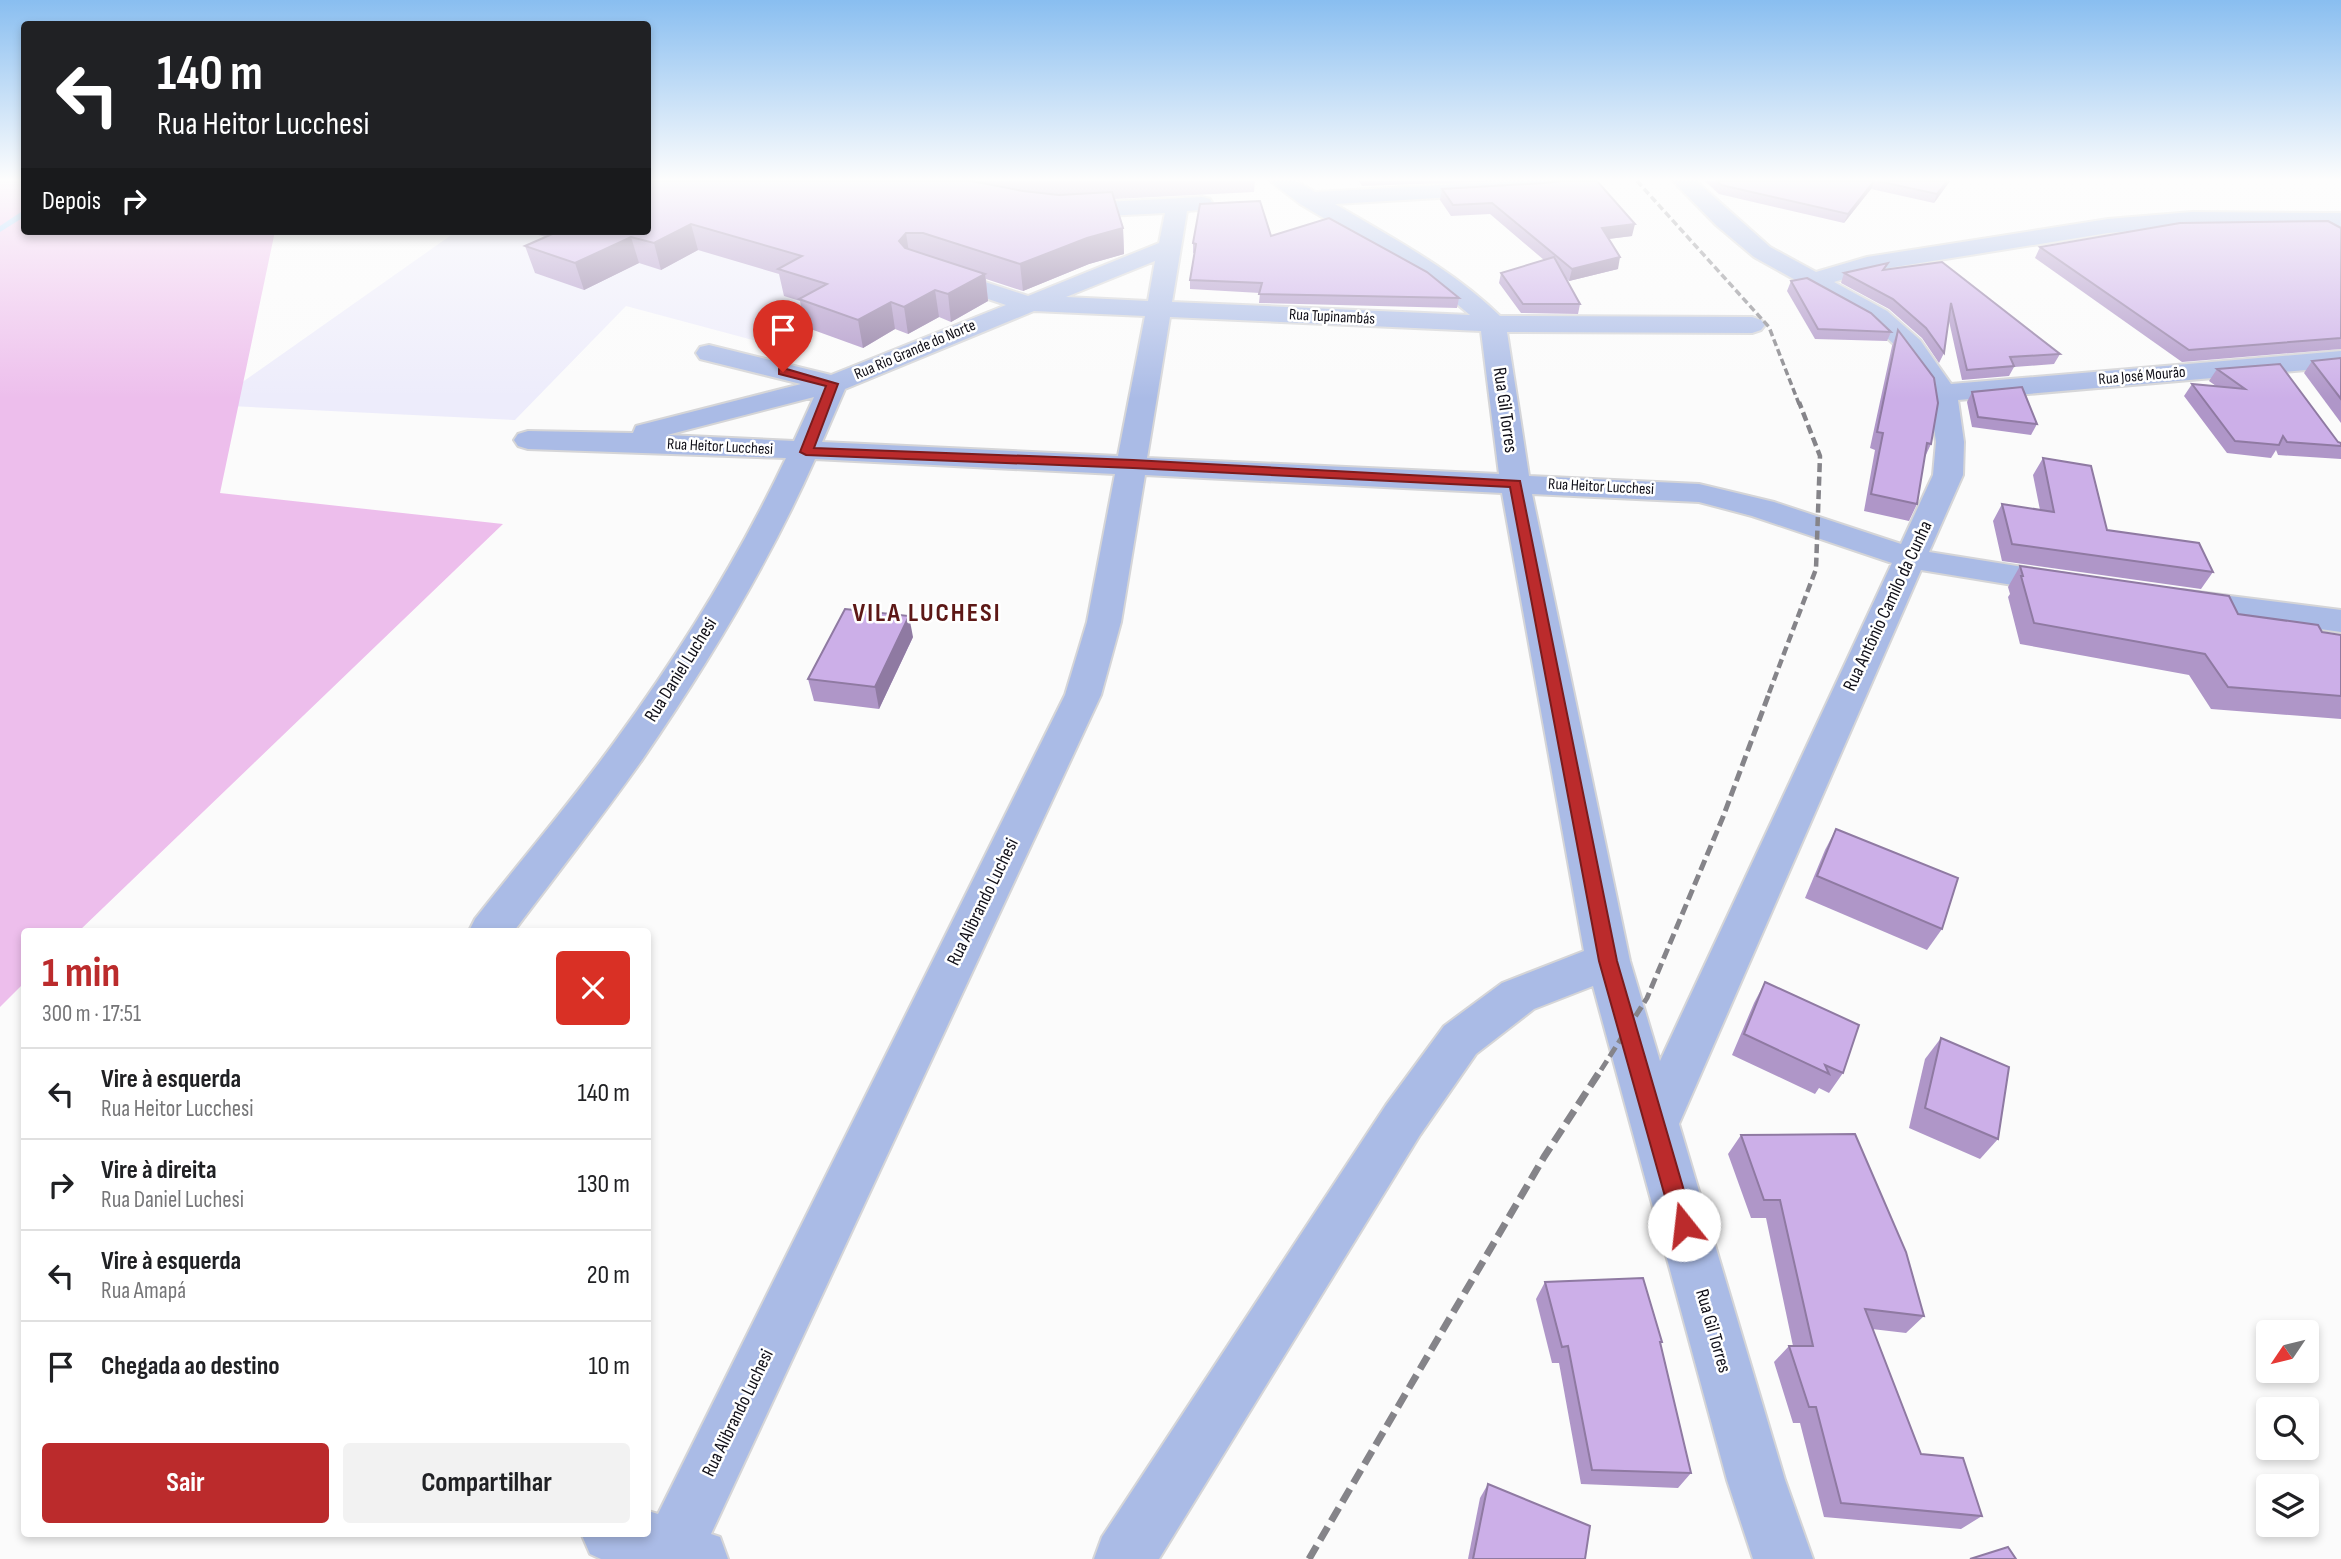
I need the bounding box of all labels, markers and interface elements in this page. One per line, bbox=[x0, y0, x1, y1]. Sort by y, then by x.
text: 140 m bbox=[157, 45, 263, 104]
icon: left bbox=[42, 49, 133, 140]
text: Rua Heitor Lucchesi bbox=[157, 105, 369, 144]
icon: right bbox=[115, 182, 153, 220]
text: Depois bbox=[42, 186, 101, 217]
pin bbox=[753, 300, 813, 372]
street label: Rua Tupinambás bbox=[1288, 305, 1376, 329]
icon: arrive bbox=[764, 311, 802, 349]
street label: Rua Rio Grande do Norte bbox=[851, 316, 979, 384]
street label: Rua José Mourão bbox=[2098, 363, 2186, 389]
street label: Rua Gil Torres bbox=[1488, 366, 1522, 454]
street label: Rua Heitor Lucchesi bbox=[666, 435, 774, 459]
street label: Rua Heitor Lucchesi bbox=[1547, 475, 1655, 499]
street label: Rua Antônio Camilo da Cunha bbox=[1838, 517, 1938, 695]
district label: VILA LUCHESI bbox=[853, 598, 1001, 629]
street label: Rua Daniel Luchesi bbox=[640, 614, 722, 726]
street label: Rua Alibrando Luchesi bbox=[942, 835, 1024, 969]
text: 1 min bbox=[42, 948, 120, 999]
button: close bbox=[556, 951, 630, 1025]
text: 300 m · 17:51 bbox=[42, 1000, 141, 1028]
text: Vire à esquerda bbox=[101, 1064, 241, 1095]
icon: left bbox=[42, 1075, 80, 1113]
text: 140 m bbox=[578, 1078, 630, 1109]
text: Rua Heitor Lucchesi bbox=[101, 1095, 254, 1123]
text: Vire à direita bbox=[101, 1155, 217, 1186]
icon: right bbox=[42, 1166, 80, 1204]
text: 130 m bbox=[578, 1169, 630, 1200]
text: Rua Daniel Luchesi bbox=[101, 1186, 244, 1214]
position arrow bbox=[1647, 1188, 1721, 1262]
text: Vire à esquerda bbox=[101, 1246, 241, 1277]
icon: left bbox=[42, 1257, 80, 1295]
text: 20 m bbox=[587, 1260, 630, 1291]
text: Rua Amapá bbox=[101, 1277, 186, 1305]
street label: Rua Gil Torres bbox=[1690, 1286, 1736, 1376]
north arrow bbox=[2256, 1320, 2319, 1382]
map controls bbox=[2256, 1320, 2319, 1537]
street label: Rua Alibrando Luchesi bbox=[697, 1346, 779, 1480]
icon: arrive bbox=[42, 1348, 80, 1386]
text: Chegada ao destino bbox=[101, 1351, 280, 1382]
text: 10 m bbox=[588, 1351, 630, 1382]
button: search bbox=[2256, 1397, 2319, 1460]
button: Sair bbox=[42, 1443, 329, 1523]
button: Compartilhar bbox=[343, 1443, 630, 1523]
button: layers bbox=[2256, 1474, 2319, 1537]

